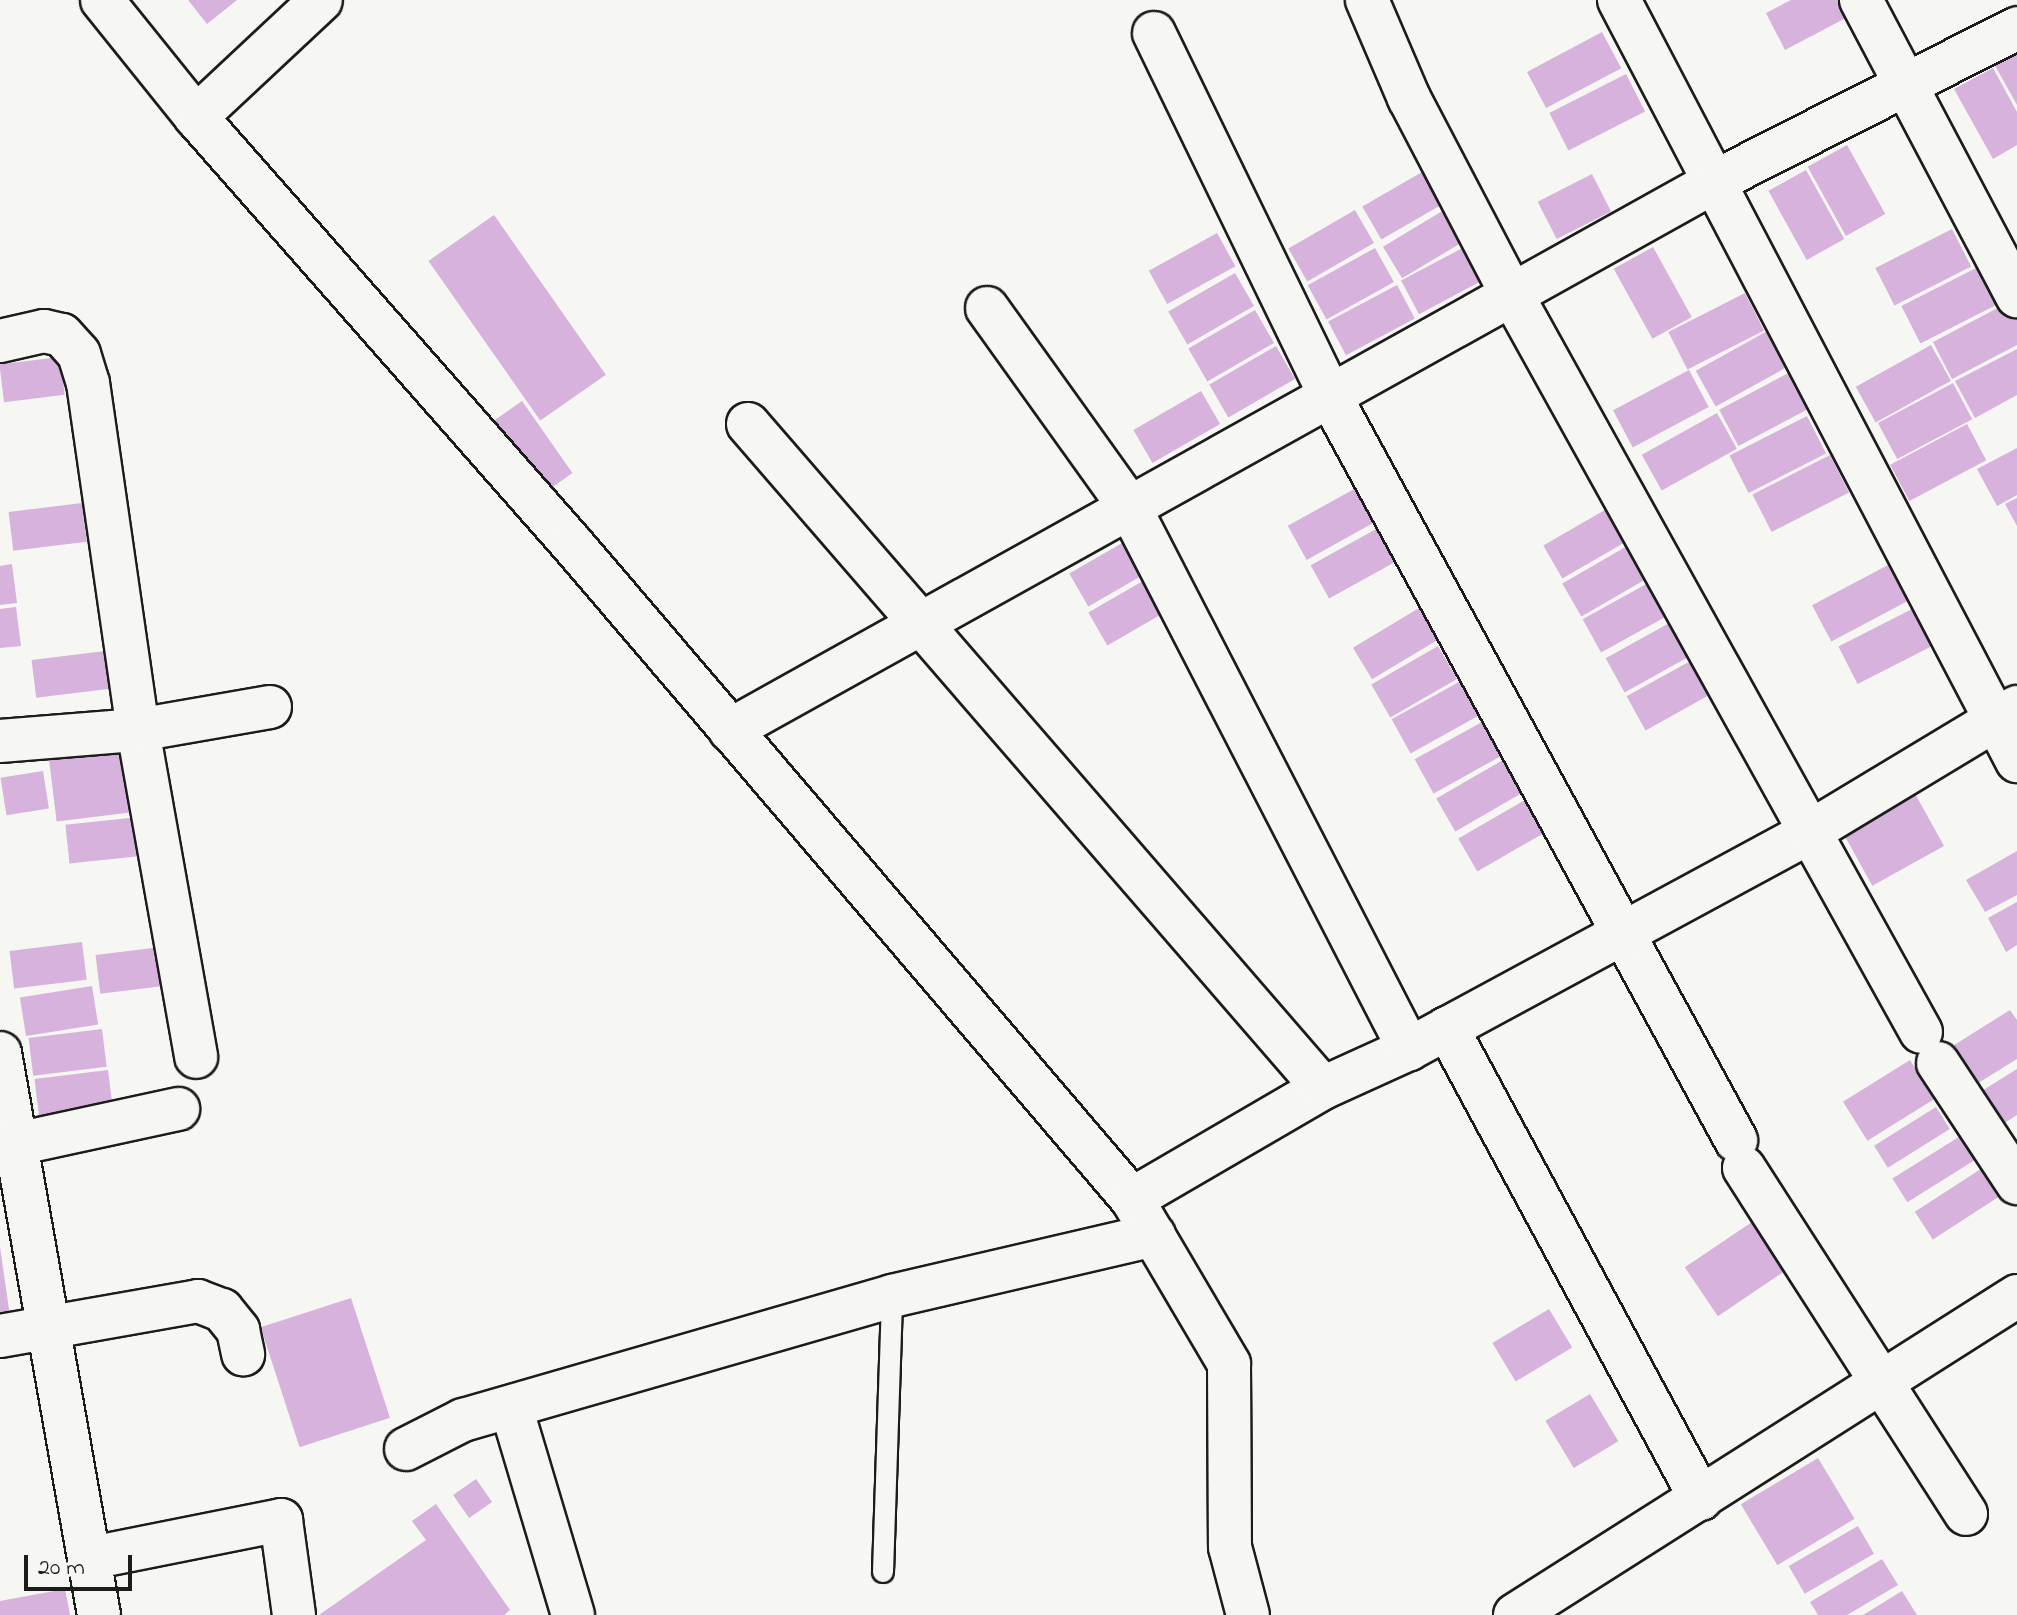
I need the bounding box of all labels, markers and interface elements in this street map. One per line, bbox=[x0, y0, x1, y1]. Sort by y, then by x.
scale bar bbox=[28, 1539, 136, 1589]
text: 20 m bbox=[38, 1551, 85, 1586]

